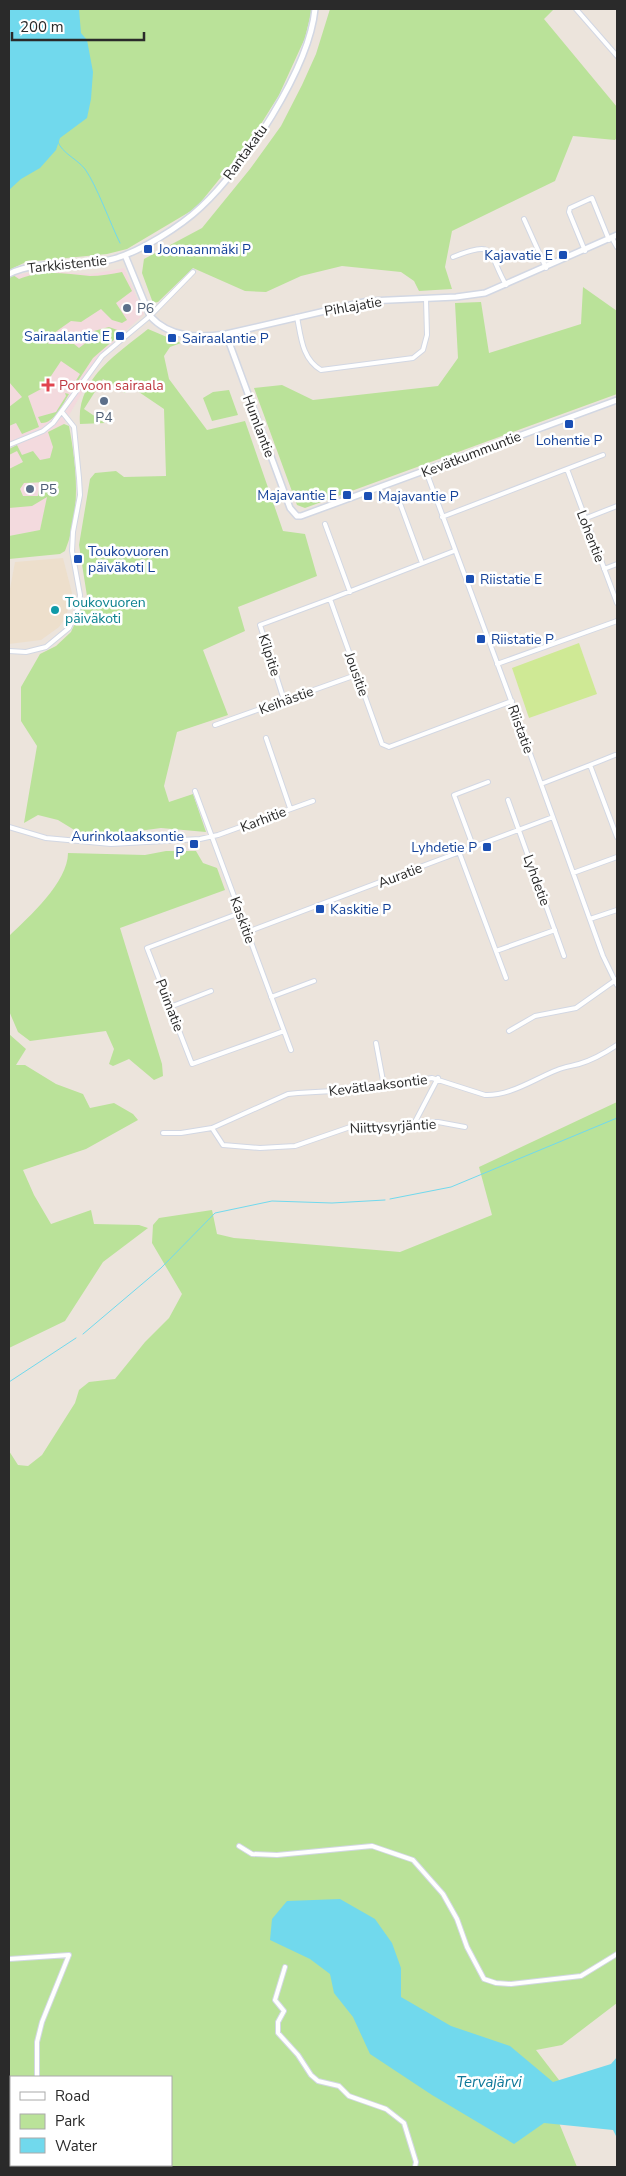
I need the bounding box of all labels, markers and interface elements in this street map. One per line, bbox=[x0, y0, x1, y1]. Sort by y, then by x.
scale bar bbox=[12, 10, 145, 42]
text: 200 m bbox=[20, 17, 64, 37]
street label: Rantakatu bbox=[219, 121, 272, 184]
place label: Joonaanmäki P bbox=[157, 240, 251, 259]
marker: Joonaanmäki P bbox=[142, 243, 154, 255]
place label: Kajavatie E bbox=[484, 246, 553, 265]
marker: Kajavatie E bbox=[557, 249, 569, 261]
street label: Tarkkistentie bbox=[27, 251, 108, 278]
street label: Pihlajatie bbox=[323, 292, 383, 321]
place label: P6 bbox=[137, 299, 154, 318]
marker: P6 bbox=[121, 302, 133, 314]
place label: Sairaalantie E bbox=[24, 327, 110, 346]
place label: Sairaalantie P bbox=[182, 329, 269, 348]
marker: Sairaalantie E bbox=[114, 330, 126, 342]
marker: Sairaalantie P bbox=[166, 332, 178, 344]
place label: Porvoon sairaala bbox=[59, 376, 164, 395]
marker: Porvoon sairaala bbox=[41, 378, 55, 392]
street label: Humlantie bbox=[238, 392, 279, 460]
marker: P4 bbox=[98, 395, 110, 407]
place label: P4 bbox=[95, 408, 113, 427]
marker: Lohentie P bbox=[563, 418, 575, 430]
street label: Kevätkummuntie bbox=[418, 427, 524, 482]
place label: Lohentie P bbox=[536, 431, 602, 450]
place label: P5 bbox=[40, 480, 57, 499]
marker: P5 bbox=[24, 483, 36, 495]
place label: Majavantie E bbox=[257, 486, 337, 505]
place label: Majavantie P bbox=[378, 487, 459, 506]
marker: Majavantie E bbox=[341, 489, 353, 501]
marker: Majavantie P bbox=[362, 490, 374, 502]
street label: Lohentie bbox=[572, 507, 609, 565]
place label: Toukovuoren päiväkoti L bbox=[88, 542, 169, 577]
marker: Toukovuoren päiväkoti L bbox=[72, 553, 84, 565]
place label: Riistatie E bbox=[480, 570, 542, 589]
marker: Riistatie E bbox=[464, 573, 476, 585]
place label: Toukovuoren päiväkoti bbox=[65, 593, 146, 628]
marker: Toukovuoren päiväkoti bbox=[49, 604, 61, 616]
place label: Riistatie P bbox=[491, 630, 554, 649]
street label: Kilpitie bbox=[254, 632, 285, 679]
marker: Riistatie P bbox=[475, 633, 487, 645]
street label: Jousitie bbox=[339, 648, 373, 699]
street label: Keihästie bbox=[256, 682, 316, 719]
street label: Riistatie bbox=[503, 702, 538, 756]
street label: Karhitie bbox=[237, 802, 289, 837]
place label: Aurinkolaaksontie P bbox=[71, 827, 184, 862]
marker: Aurinkolaaksontie P bbox=[188, 838, 200, 850]
place label: Lyhdetie P bbox=[411, 838, 477, 857]
marker: Lyhdetie P bbox=[481, 841, 493, 853]
street label: Lyhdetie bbox=[518, 852, 555, 908]
street label: Auratie bbox=[375, 858, 425, 893]
street label: Kaskitie bbox=[225, 894, 260, 946]
place label: Kaskitie P bbox=[330, 900, 391, 919]
marker: Kaskitie P bbox=[314, 903, 326, 915]
street label: Puimatie bbox=[151, 976, 188, 1034]
street label: Kevätlaaksontie bbox=[328, 1070, 428, 1101]
street label: Niittysyrjäntie bbox=[349, 1115, 437, 1138]
water label: Tervajärvi bbox=[456, 2072, 522, 2092]
legend bbox=[10, 2076, 172, 2166]
text: Road bbox=[55, 2086, 90, 2106]
text: Park bbox=[55, 2111, 85, 2131]
text: Water bbox=[55, 2136, 98, 2156]

